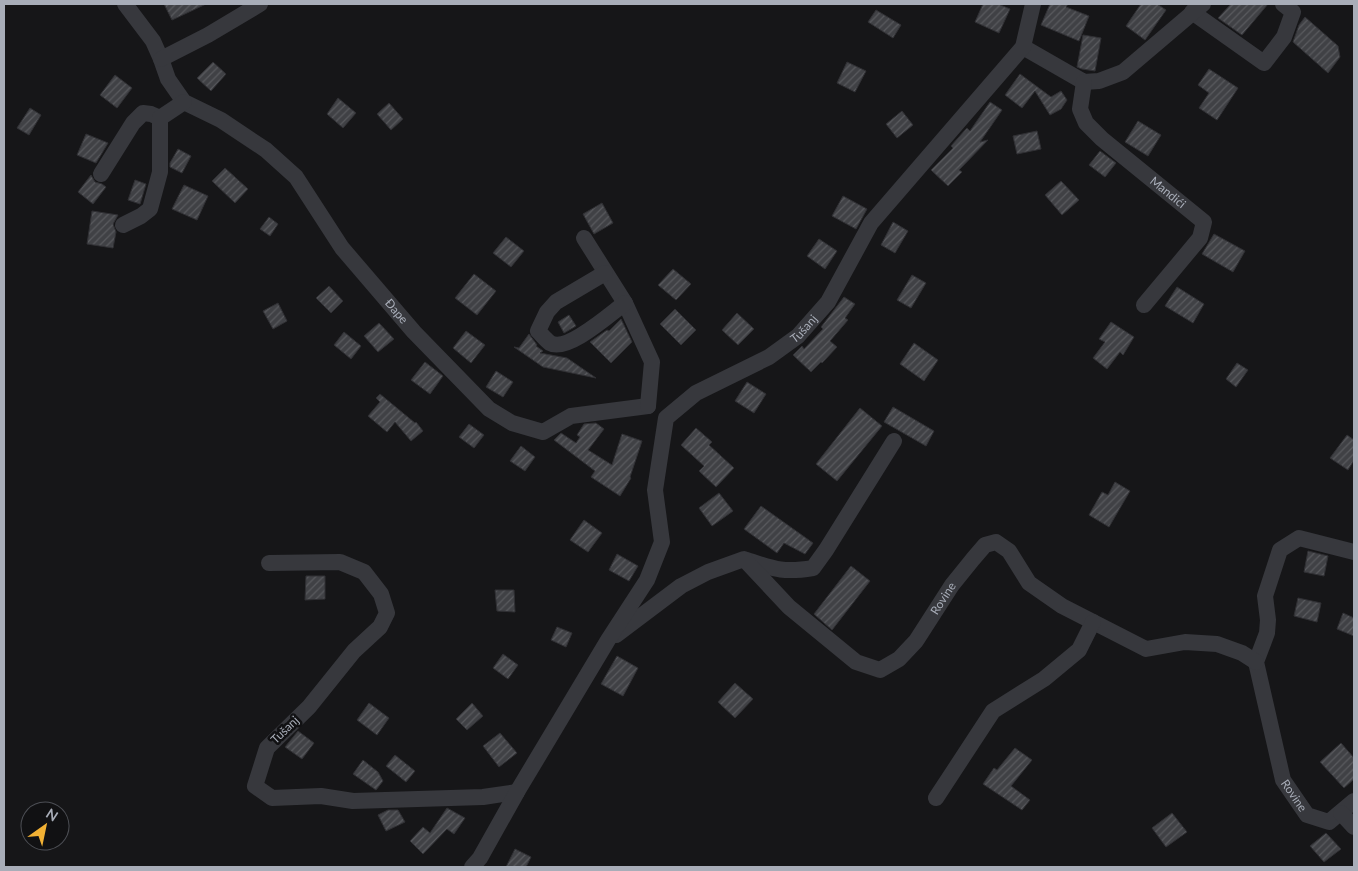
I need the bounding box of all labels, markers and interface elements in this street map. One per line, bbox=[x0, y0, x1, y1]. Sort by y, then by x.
street label: Mandići bbox=[1147, 173, 1189, 211]
street label: Đape bbox=[382, 296, 412, 327]
street label: Tušanj bbox=[787, 311, 820, 346]
street label: Rovine bbox=[927, 579, 959, 617]
street label: Tušanj bbox=[267, 713, 302, 747]
street label: Rovine bbox=[1278, 776, 1311, 815]
north arrow bbox=[20, 801, 70, 851]
text: N bbox=[43, 805, 62, 825]

